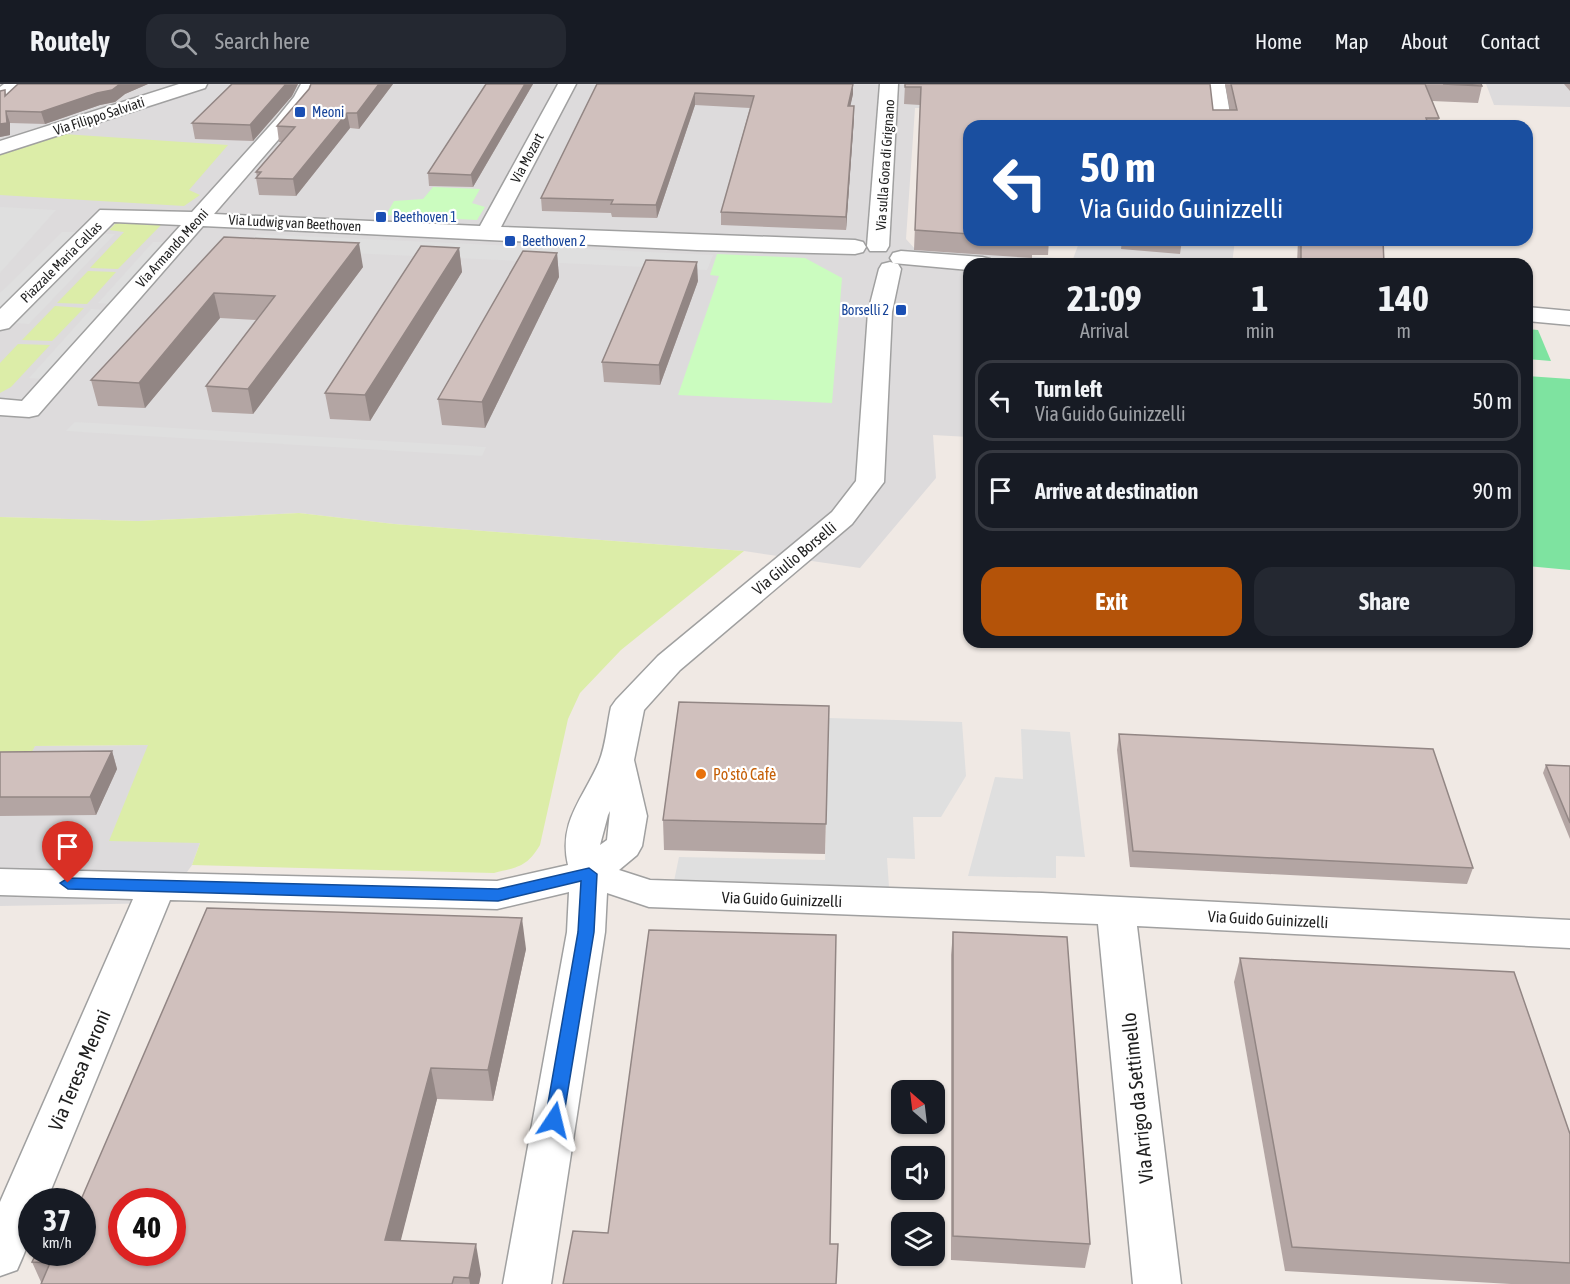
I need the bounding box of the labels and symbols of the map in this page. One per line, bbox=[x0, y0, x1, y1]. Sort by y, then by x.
street label: Via Filippo Salviati bbox=[51, 94, 147, 138]
street label: Via sulla Gora di Grignano bbox=[872, 99, 898, 231]
place label: Meoni bbox=[312, 104, 344, 120]
marker: Meoni bbox=[293, 105, 307, 119]
street label: Via Mozart bbox=[507, 130, 547, 186]
street label: Via Armando Meoni bbox=[133, 205, 211, 291]
place label: Beethoven 1 bbox=[393, 209, 457, 225]
marker: Beethoven 1 bbox=[374, 210, 388, 224]
street label: Via Ludwig van Beethoven bbox=[228, 212, 362, 234]
street label: Piazzale Maria Callas bbox=[17, 218, 105, 306]
place label: Beethoven 2 bbox=[522, 233, 586, 249]
marker: Beethoven 2 bbox=[503, 234, 517, 248]
place label: Borselli 2 bbox=[841, 302, 889, 318]
marker: Borselli 2 bbox=[894, 303, 908, 317]
street label: Via Giulio Borselli bbox=[749, 518, 839, 598]
place label: Po'stò Cafè bbox=[713, 765, 776, 783]
marker: Po'stò Cafè bbox=[694, 767, 708, 781]
pin bbox=[42, 821, 93, 883]
street label: Via Guido Guinizzelli bbox=[721, 888, 843, 910]
street label: Via Guido Guinizzelli bbox=[1207, 907, 1329, 931]
street label: Via Teresa Meroni bbox=[43, 1006, 115, 1134]
street label: Via Arrigo da Settimello bbox=[1117, 1012, 1157, 1184]
north arrow bbox=[891, 1080, 945, 1134]
position arrow bbox=[522, 1088, 586, 1152]
speed limit sign: 40 bbox=[108, 1188, 186, 1266]

